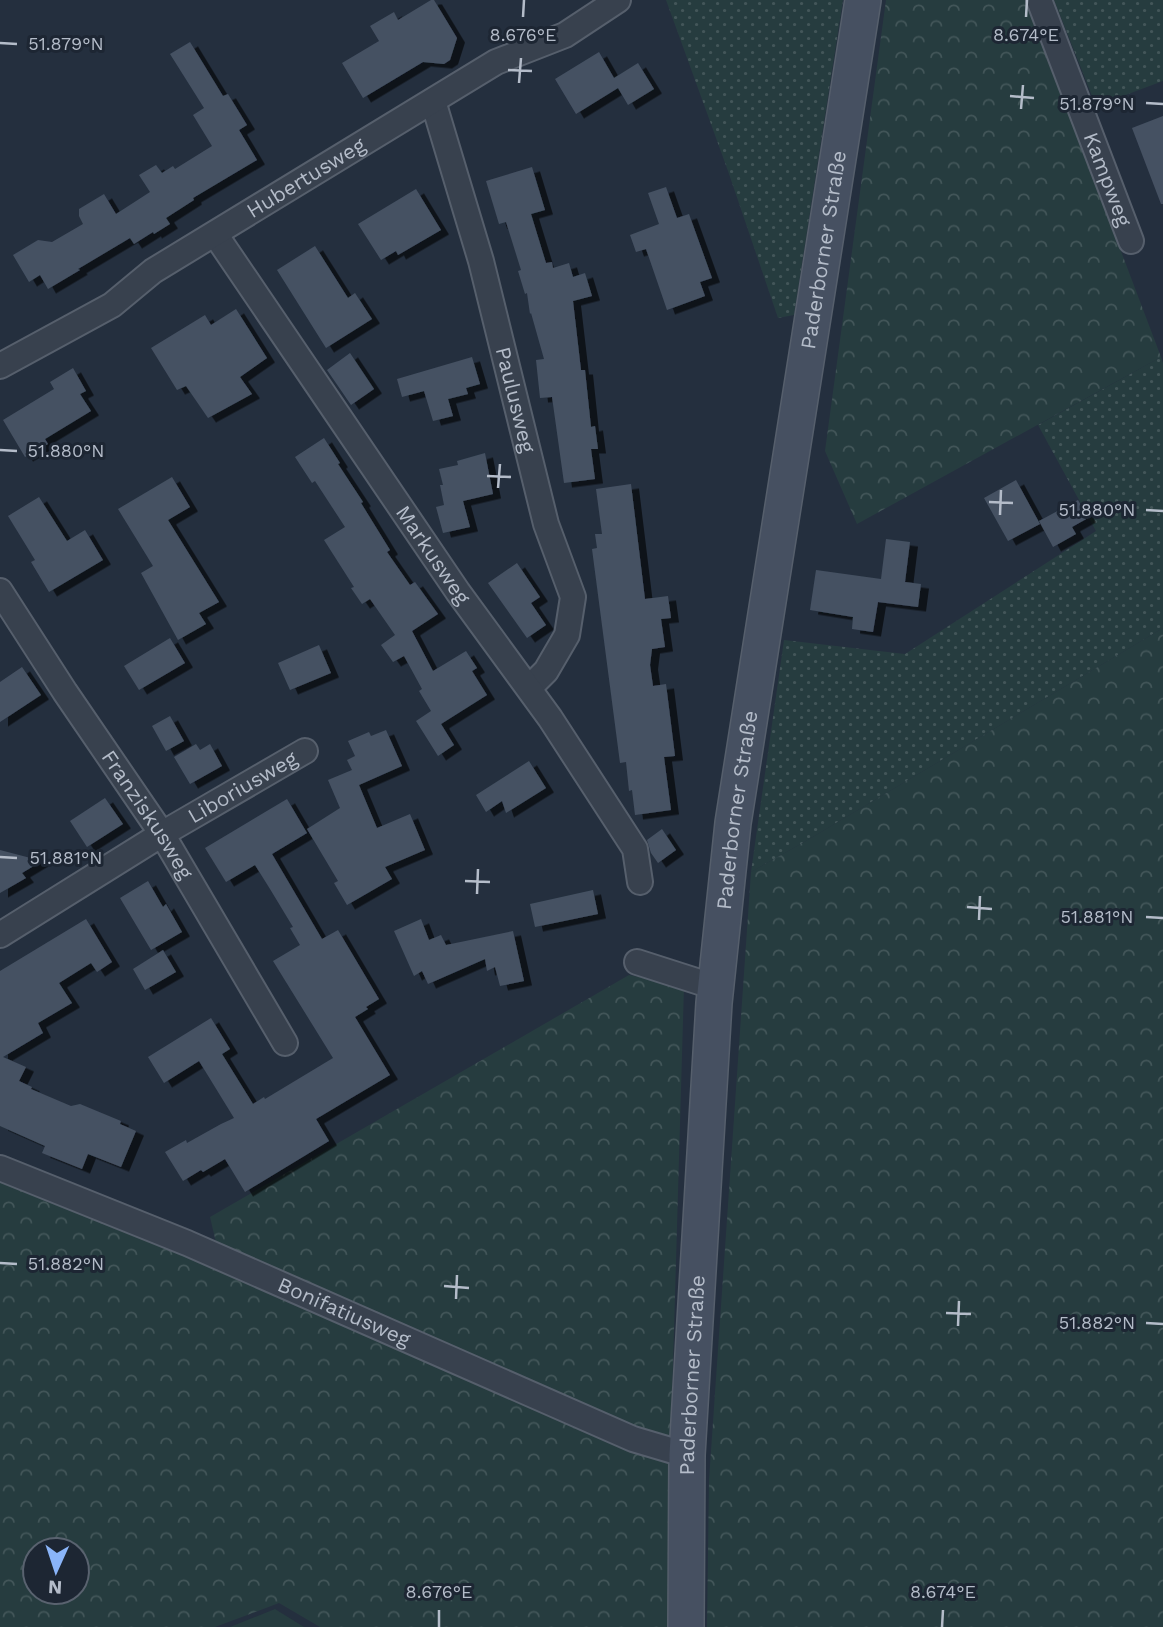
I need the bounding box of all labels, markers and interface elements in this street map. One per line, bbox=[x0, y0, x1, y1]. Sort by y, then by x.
text: 8.676°E bbox=[490, 24, 556, 45]
text: 8.674°E bbox=[993, 24, 1059, 45]
text: 51.879°N bbox=[28, 33, 104, 54]
text: 51.879°N bbox=[1059, 93, 1135, 114]
street label: Kampweg bbox=[1079, 129, 1138, 231]
street label: Hubertusweg bbox=[242, 131, 370, 223]
street label: Paderborner Straße bbox=[795, 149, 851, 351]
street label: Paulusweg bbox=[491, 344, 541, 456]
text: 51.880°N bbox=[27, 440, 105, 461]
text: 51.880°N bbox=[1058, 499, 1136, 520]
street label: Markusweg bbox=[391, 501, 476, 610]
street label: Paderborner Straße bbox=[711, 709, 763, 911]
street label: Franziskusweg bbox=[97, 745, 199, 884]
street label: Liboriusweg bbox=[183, 745, 302, 828]
text: 51.881°N bbox=[30, 847, 102, 868]
text: 51.881°N bbox=[1061, 906, 1133, 927]
text: 51.882°N bbox=[28, 1253, 104, 1274]
street label: Bonifatiusweg bbox=[274, 1271, 415, 1352]
street label: Paderborner Straße bbox=[674, 1274, 710, 1476]
text: 51.882°N bbox=[1059, 1312, 1135, 1333]
north arrow bbox=[21, 1536, 91, 1606]
text: N bbox=[47, 1576, 63, 1599]
text: 8.676°E bbox=[406, 1581, 472, 1602]
text: 8.674°E bbox=[910, 1581, 976, 1602]

